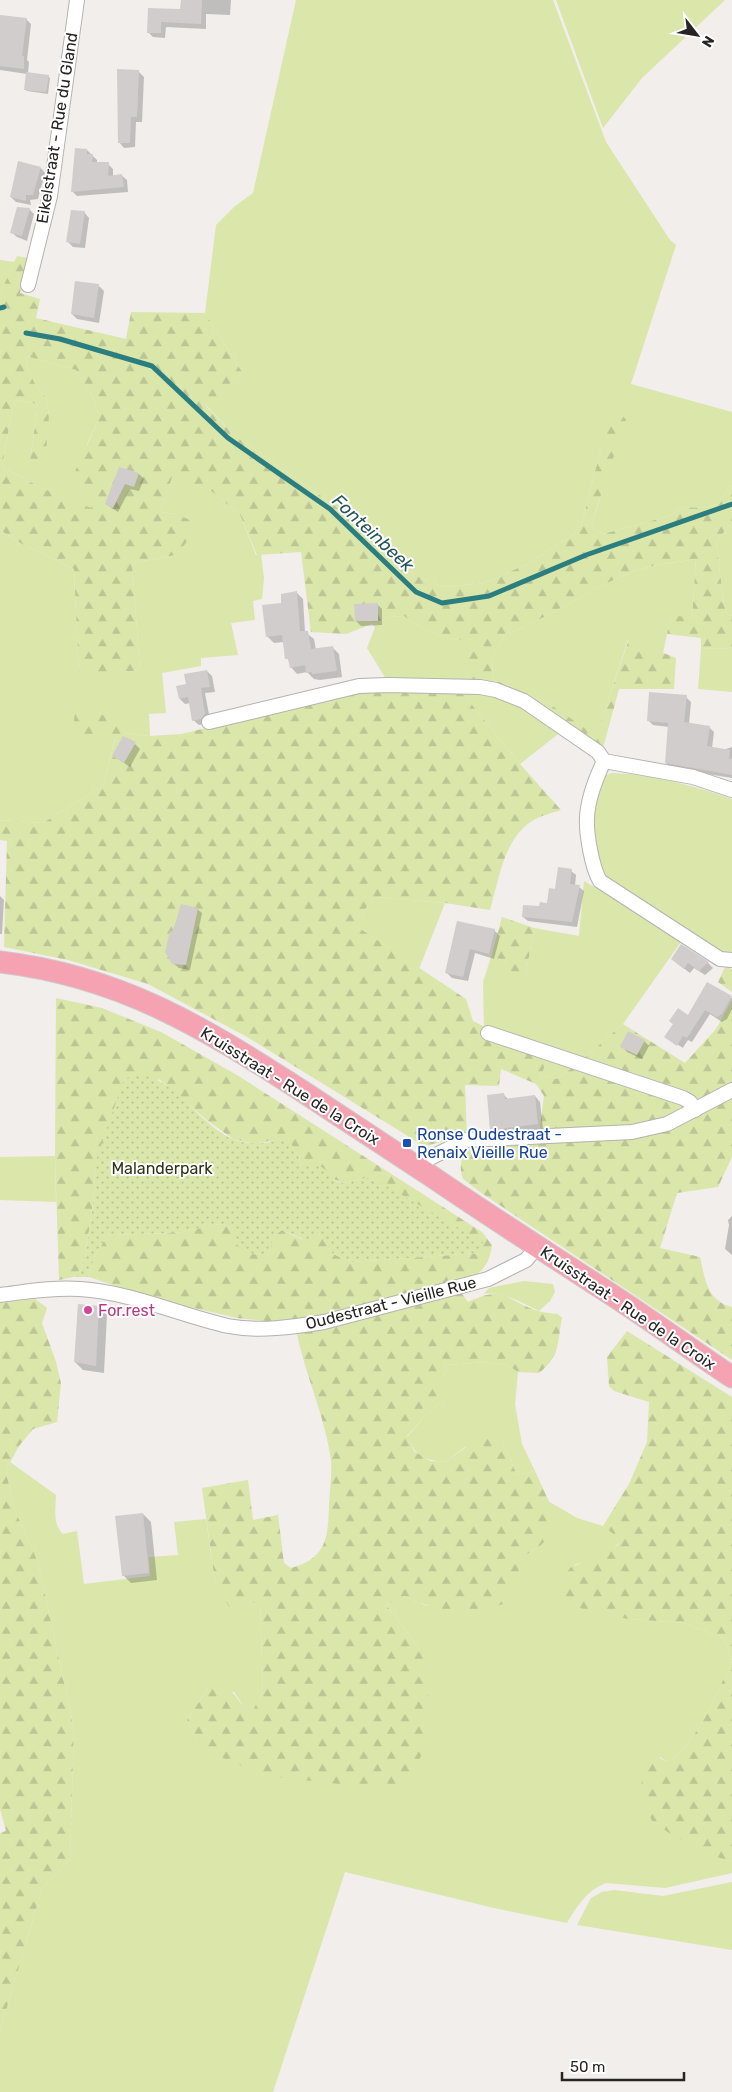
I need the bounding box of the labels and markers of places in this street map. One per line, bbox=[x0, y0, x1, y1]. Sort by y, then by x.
place label: Ronse Oudestraat - Renaix Vieille Rue bbox=[417, 1125, 562, 1162]
marker: Ronse Oudestraat - Renaix Vieille Rue bbox=[401, 1137, 413, 1149]
place label: For.rest bbox=[98, 1301, 155, 1320]
marker: For.rest bbox=[82, 1304, 94, 1316]

